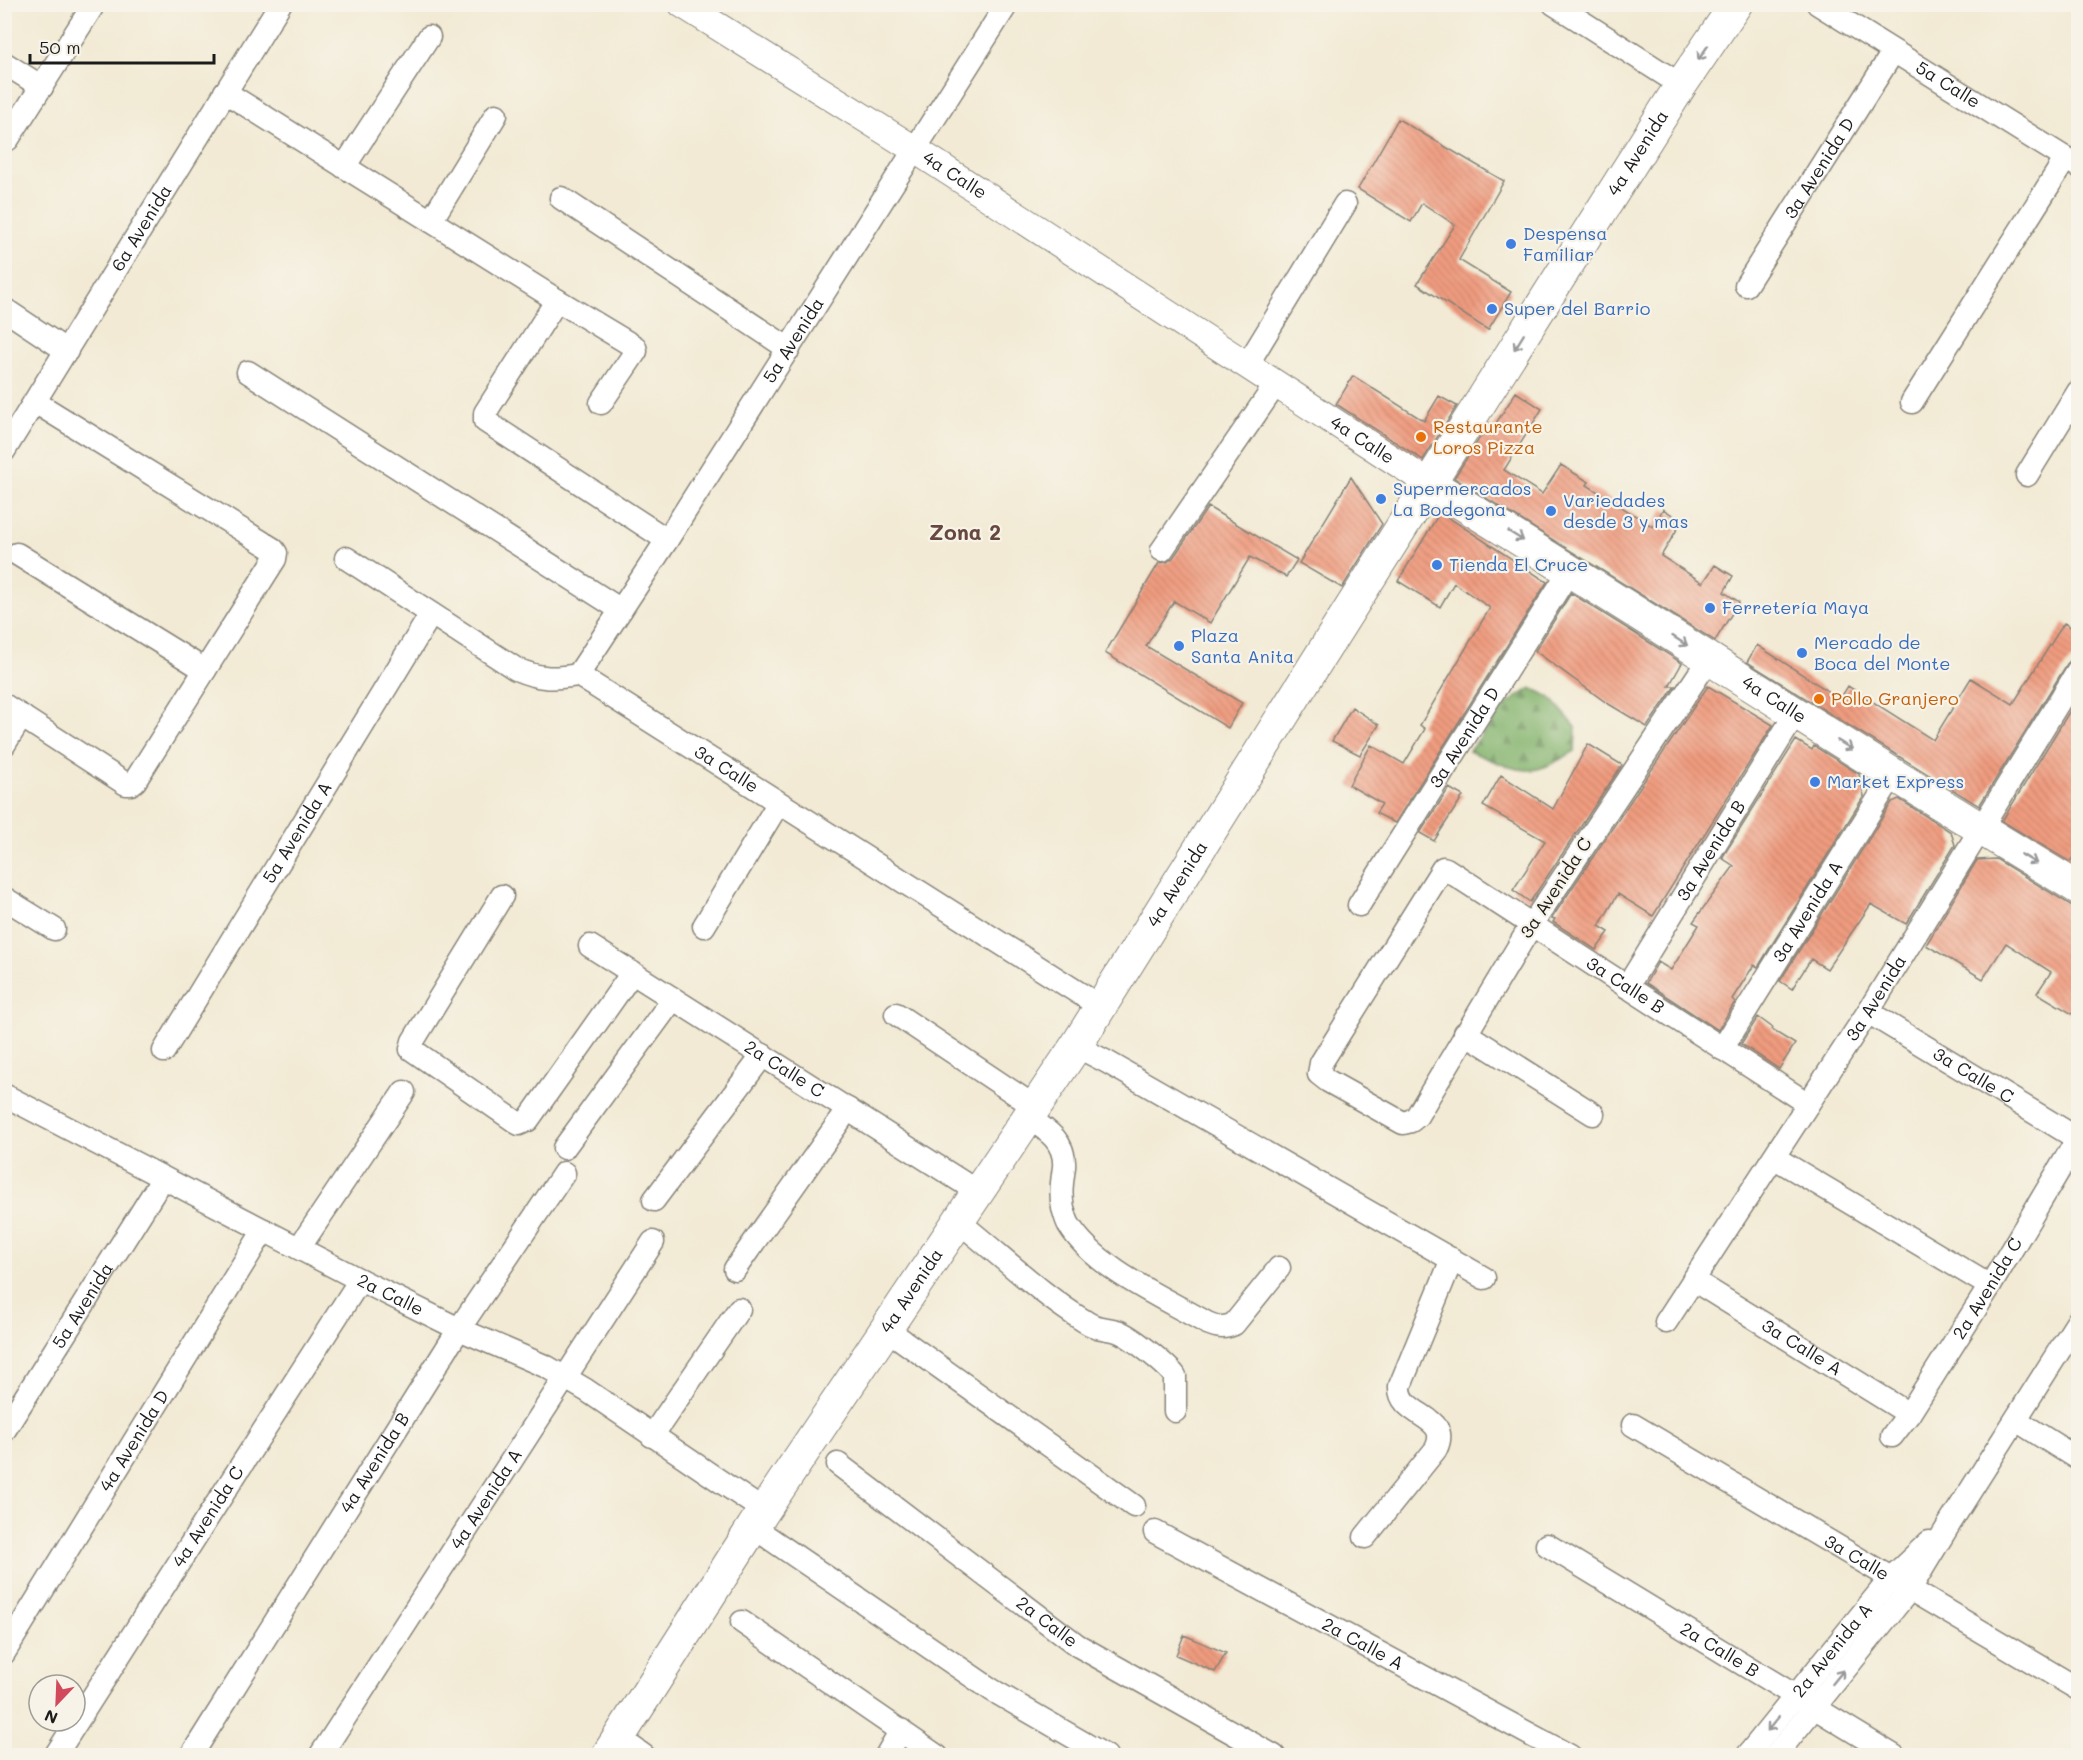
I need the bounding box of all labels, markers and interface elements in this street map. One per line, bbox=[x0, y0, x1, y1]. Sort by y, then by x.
scale bar bbox=[30, 27, 214, 65]
text: 50 m bbox=[39, 35, 81, 59]
one-way arrow bbox=[1697, 44, 1709, 61]
street label: 5a Calle bbox=[1912, 55, 1985, 113]
street label: 4a Avenida bbox=[1601, 105, 1673, 200]
street label: 3a Avenida D bbox=[1778, 113, 1860, 223]
street label: 4a Calle bbox=[918, 145, 992, 204]
street label: 6a Avenida bbox=[105, 180, 177, 275]
place label: Despensa Familiar bbox=[1523, 221, 1607, 266]
marker: Despensa Familiar bbox=[1504, 237, 1518, 251]
street label: 5a Avenida bbox=[757, 293, 829, 387]
place label: Super del Barrio bbox=[1504, 296, 1651, 320]
marker: Super del Barrio bbox=[1485, 302, 1499, 316]
one-way arrow bbox=[1513, 333, 1526, 350]
street label: 4a Calle bbox=[1326, 410, 1399, 469]
place label: Restaurante Loros Pizza bbox=[1433, 414, 1543, 459]
marker: Restaurante Loros Pizza bbox=[1414, 430, 1428, 444]
place label: Supermercados La Bodegona bbox=[1393, 476, 1531, 521]
place label: Variedades desde 3 y mas bbox=[1563, 488, 1688, 533]
marker: Supermercados La Bodegona bbox=[1374, 492, 1388, 506]
marker: Variedades desde 3 y mas bbox=[1544, 504, 1558, 518]
district label: Zona 2 bbox=[929, 518, 1001, 545]
one-way arrow bbox=[1507, 531, 1524, 543]
place label: Tienda El Cruce bbox=[1449, 552, 1588, 576]
marker: Tienda El Cruce bbox=[1430, 558, 1444, 572]
place label: Ferretería Maya bbox=[1722, 595, 1869, 619]
marker: Ferretería Maya bbox=[1703, 601, 1717, 615]
place label: Plaza Santa Anita bbox=[1191, 623, 1294, 668]
place label: Mercado de Boca del Monte bbox=[1814, 630, 1950, 675]
one-way arrow bbox=[1672, 634, 1689, 647]
marker: Plaza Santa Anita bbox=[1172, 639, 1186, 653]
marker: Mercado de Boca del Monte bbox=[1795, 646, 1809, 660]
street label: 4a Calle bbox=[1738, 669, 1811, 728]
street label: 3a Avenida D bbox=[1423, 682, 1505, 792]
place label: Pollo Granjero bbox=[1831, 686, 1959, 710]
marker: Pollo Granjero bbox=[1812, 692, 1826, 706]
street label: 3a Calle bbox=[690, 739, 764, 798]
one-way arrow bbox=[1836, 739, 1853, 751]
place label: Market Express bbox=[1827, 769, 1964, 793]
marker: Market Express bbox=[1808, 775, 1822, 789]
street label: 5a Avenida A bbox=[256, 777, 337, 887]
street label: 3a Avenida B bbox=[1670, 795, 1750, 905]
street label: 3a Avenida C bbox=[1514, 832, 1597, 942]
street label: 4a Avenida bbox=[1141, 836, 1212, 931]
one-way arrow bbox=[2020, 853, 2037, 865]
street label: 3a Avenida A bbox=[1766, 856, 1848, 966]
street label: 3a Calle B bbox=[1582, 950, 1670, 1019]
street label: 3a Avenida bbox=[1839, 950, 1911, 1045]
street label: 2a Calle C bbox=[740, 1034, 829, 1103]
street label: 3a Calle C bbox=[1929, 1041, 2019, 1109]
street label: 2a Avenida C bbox=[1946, 1233, 2027, 1343]
street label: 4a Avenida bbox=[874, 1243, 948, 1337]
street label: 5a Avenida bbox=[46, 1258, 118, 1353]
street label: 2a Calle bbox=[353, 1268, 428, 1321]
street label: 3a Calle A bbox=[1758, 1313, 1847, 1381]
street label: 4a Avenida D bbox=[93, 1385, 174, 1496]
street label: 4a Avenida B bbox=[334, 1408, 415, 1517]
street label: 4a Avenida A bbox=[444, 1444, 527, 1554]
street label: 4a Avenida C bbox=[166, 1461, 249, 1572]
street label: 3a Calle bbox=[1820, 1528, 1894, 1585]
street label: 2a Calle bbox=[1012, 1590, 1083, 1652]
street label: 2a Avenida A bbox=[1786, 1597, 1877, 1702]
street label: 2a Calle A bbox=[1318, 1611, 1408, 1675]
street label: 2a Calle B bbox=[1676, 1616, 1764, 1682]
one-way arrow bbox=[1831, 1669, 1844, 1685]
north arrow bbox=[27, 1673, 87, 1733]
text: N bbox=[41, 1705, 61, 1729]
one-way arrow bbox=[1766, 1716, 1779, 1732]

